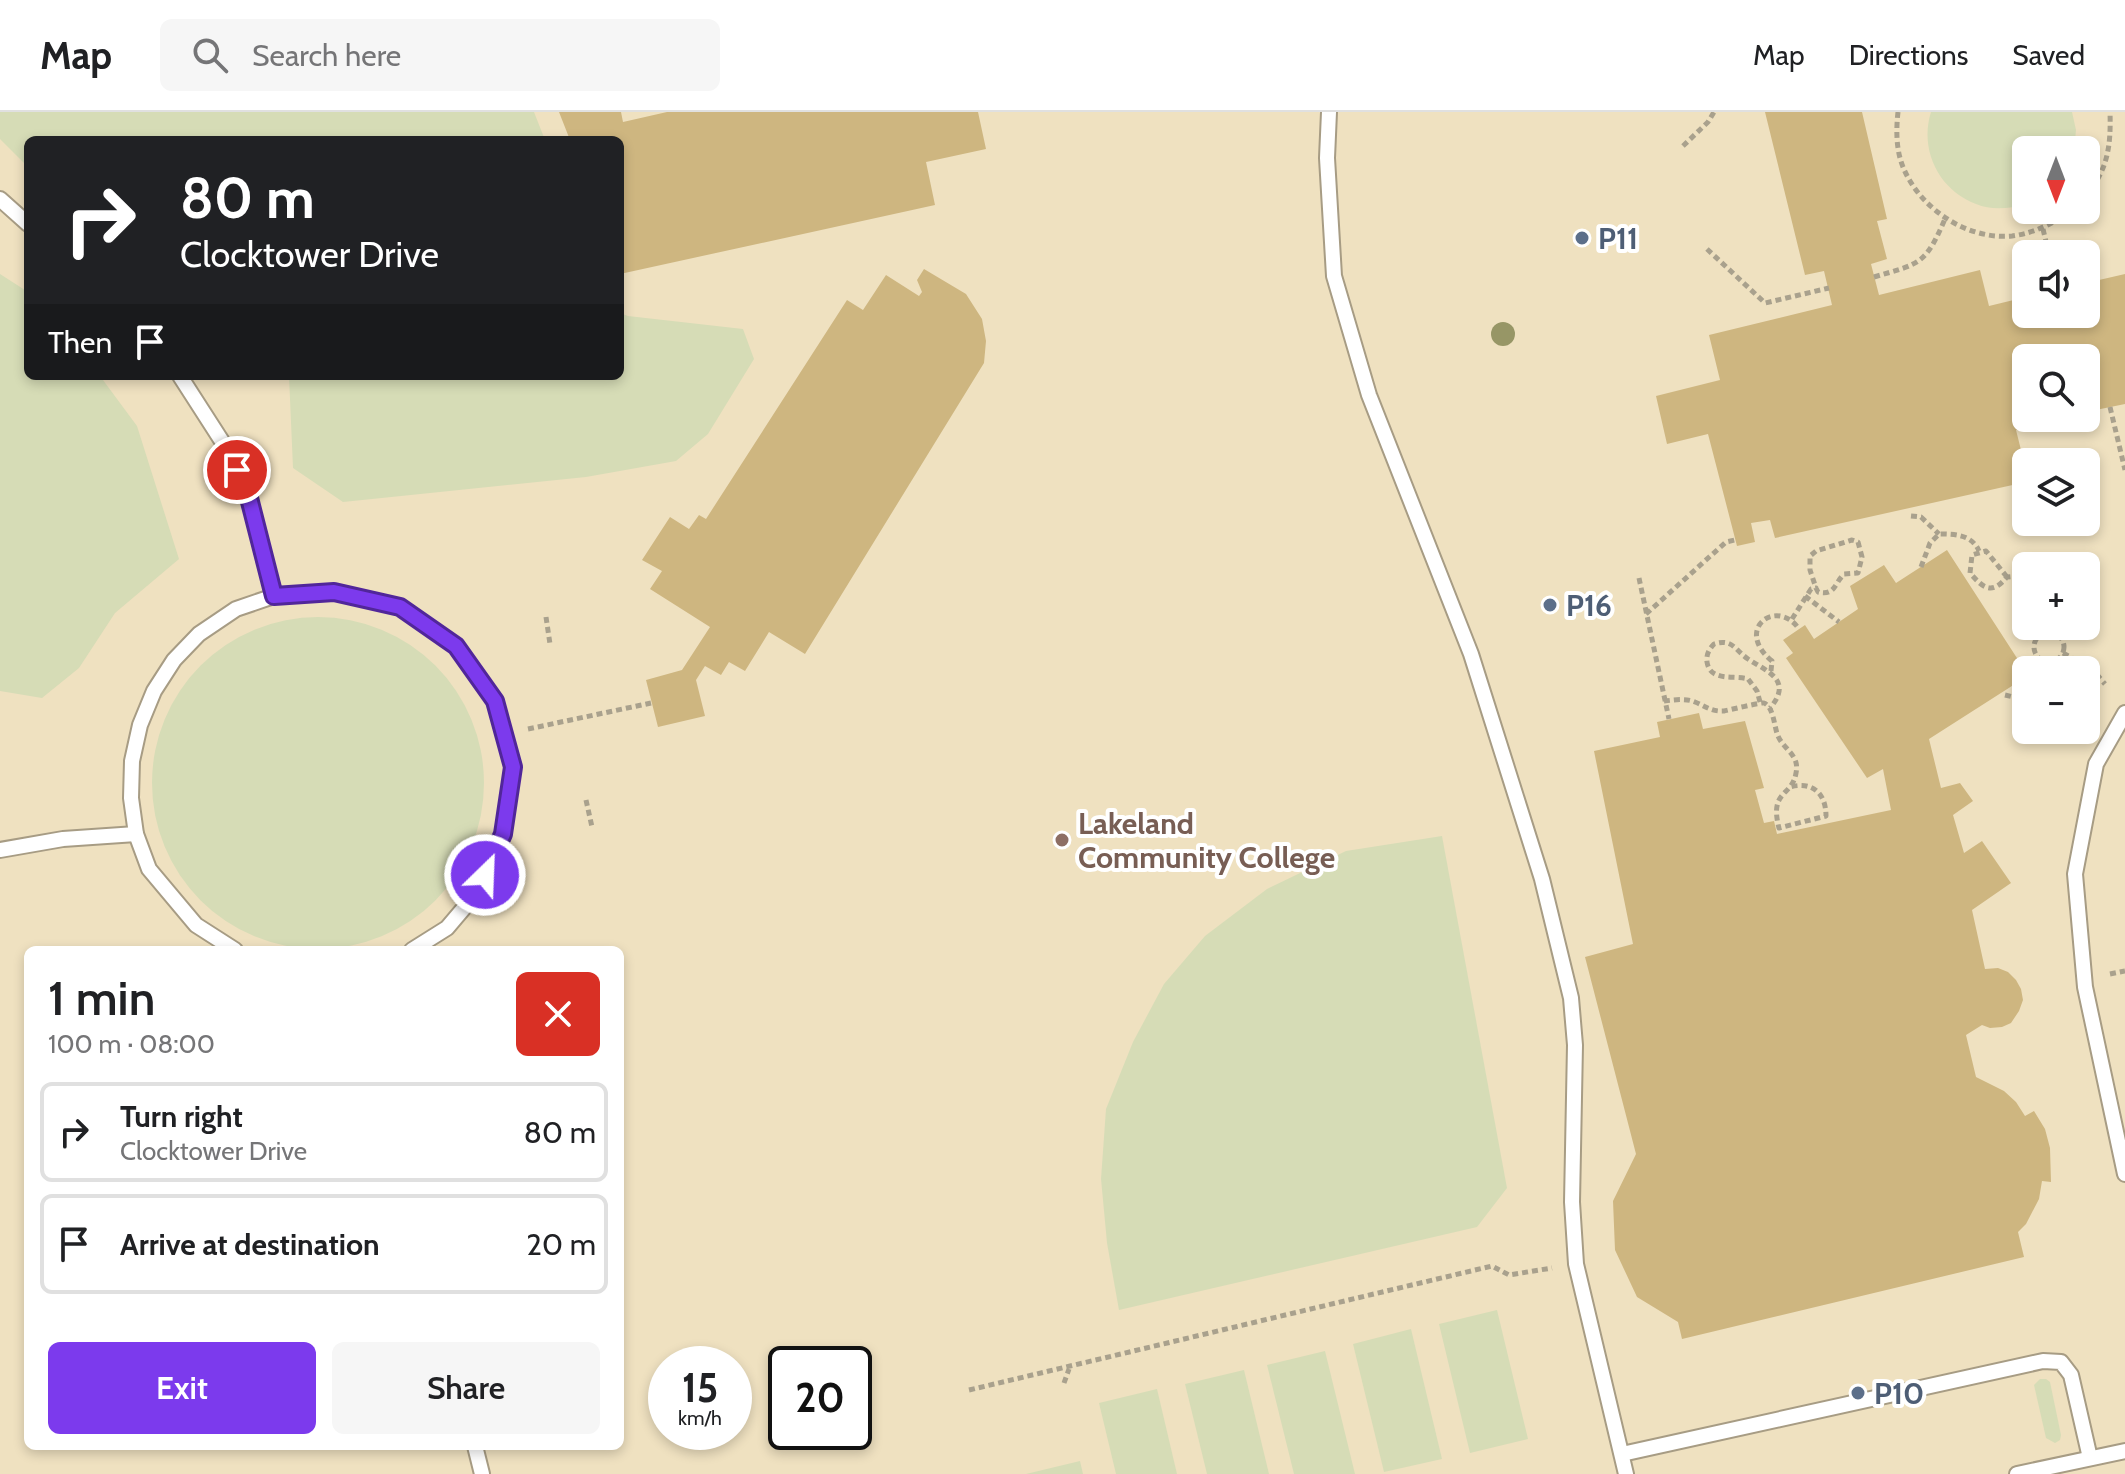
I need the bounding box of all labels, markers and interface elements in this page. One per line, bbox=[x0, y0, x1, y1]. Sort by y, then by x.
search box bbox=[160, 19, 720, 91]
text: Map bbox=[40, 32, 112, 79]
icon: search bbox=[188, 33, 232, 77]
text: Search here bbox=[252, 37, 401, 74]
text: Map bbox=[1753, 38, 1805, 72]
text: Directions bbox=[1849, 38, 1968, 72]
text: Saved bbox=[2012, 38, 2085, 72]
north arrow bbox=[2012, 136, 2100, 224]
map controls bbox=[2012, 136, 2100, 744]
text: 80 m bbox=[180, 164, 315, 232]
icon: right bbox=[48, 168, 152, 272]
place label: P11 bbox=[1598, 220, 1638, 257]
marker: P11 bbox=[1573, 229, 1591, 247]
text: Clocktower Drive bbox=[180, 232, 439, 276]
button: sound bbox=[2012, 240, 2100, 328]
icon: arrive bbox=[128, 320, 172, 364]
text: Then bbox=[48, 324, 112, 361]
button: search bbox=[2012, 344, 2100, 432]
pin bbox=[203, 436, 271, 504]
icon: arrive bbox=[215, 448, 259, 492]
button: layers bbox=[2012, 448, 2100, 536]
button: + bbox=[2012, 552, 2100, 640]
place label: P16 bbox=[1566, 587, 1612, 624]
marker: P16 bbox=[1541, 596, 1559, 614]
button: − bbox=[2012, 656, 2100, 744]
place label: Lakeland Community College bbox=[1078, 805, 1335, 876]
marker: Lakeland Community College bbox=[1053, 831, 1071, 849]
position arrow bbox=[443, 833, 527, 917]
text: 1 min bbox=[48, 969, 155, 1027]
button: close bbox=[516, 972, 600, 1056]
text: 100 m · 08:00 bbox=[48, 1028, 215, 1060]
text: Turn right bbox=[120, 1098, 243, 1135]
icon: right bbox=[52, 1110, 96, 1154]
text: 80 m bbox=[524, 1114, 596, 1151]
text: Clocktower Drive bbox=[120, 1135, 307, 1167]
icon: arrive bbox=[52, 1222, 96, 1266]
text: Arrive at destination bbox=[120, 1226, 380, 1263]
text: 20 m bbox=[526, 1226, 596, 1263]
button: Exit bbox=[48, 1342, 316, 1434]
button: Share bbox=[332, 1342, 600, 1434]
speed limit sign: 20 bbox=[768, 1346, 872, 1450]
text: 15 bbox=[682, 1363, 718, 1412]
place label: P10 bbox=[1874, 1375, 1924, 1412]
marker: P10 bbox=[1849, 1384, 1867, 1402]
text: km/h bbox=[678, 1406, 722, 1430]

